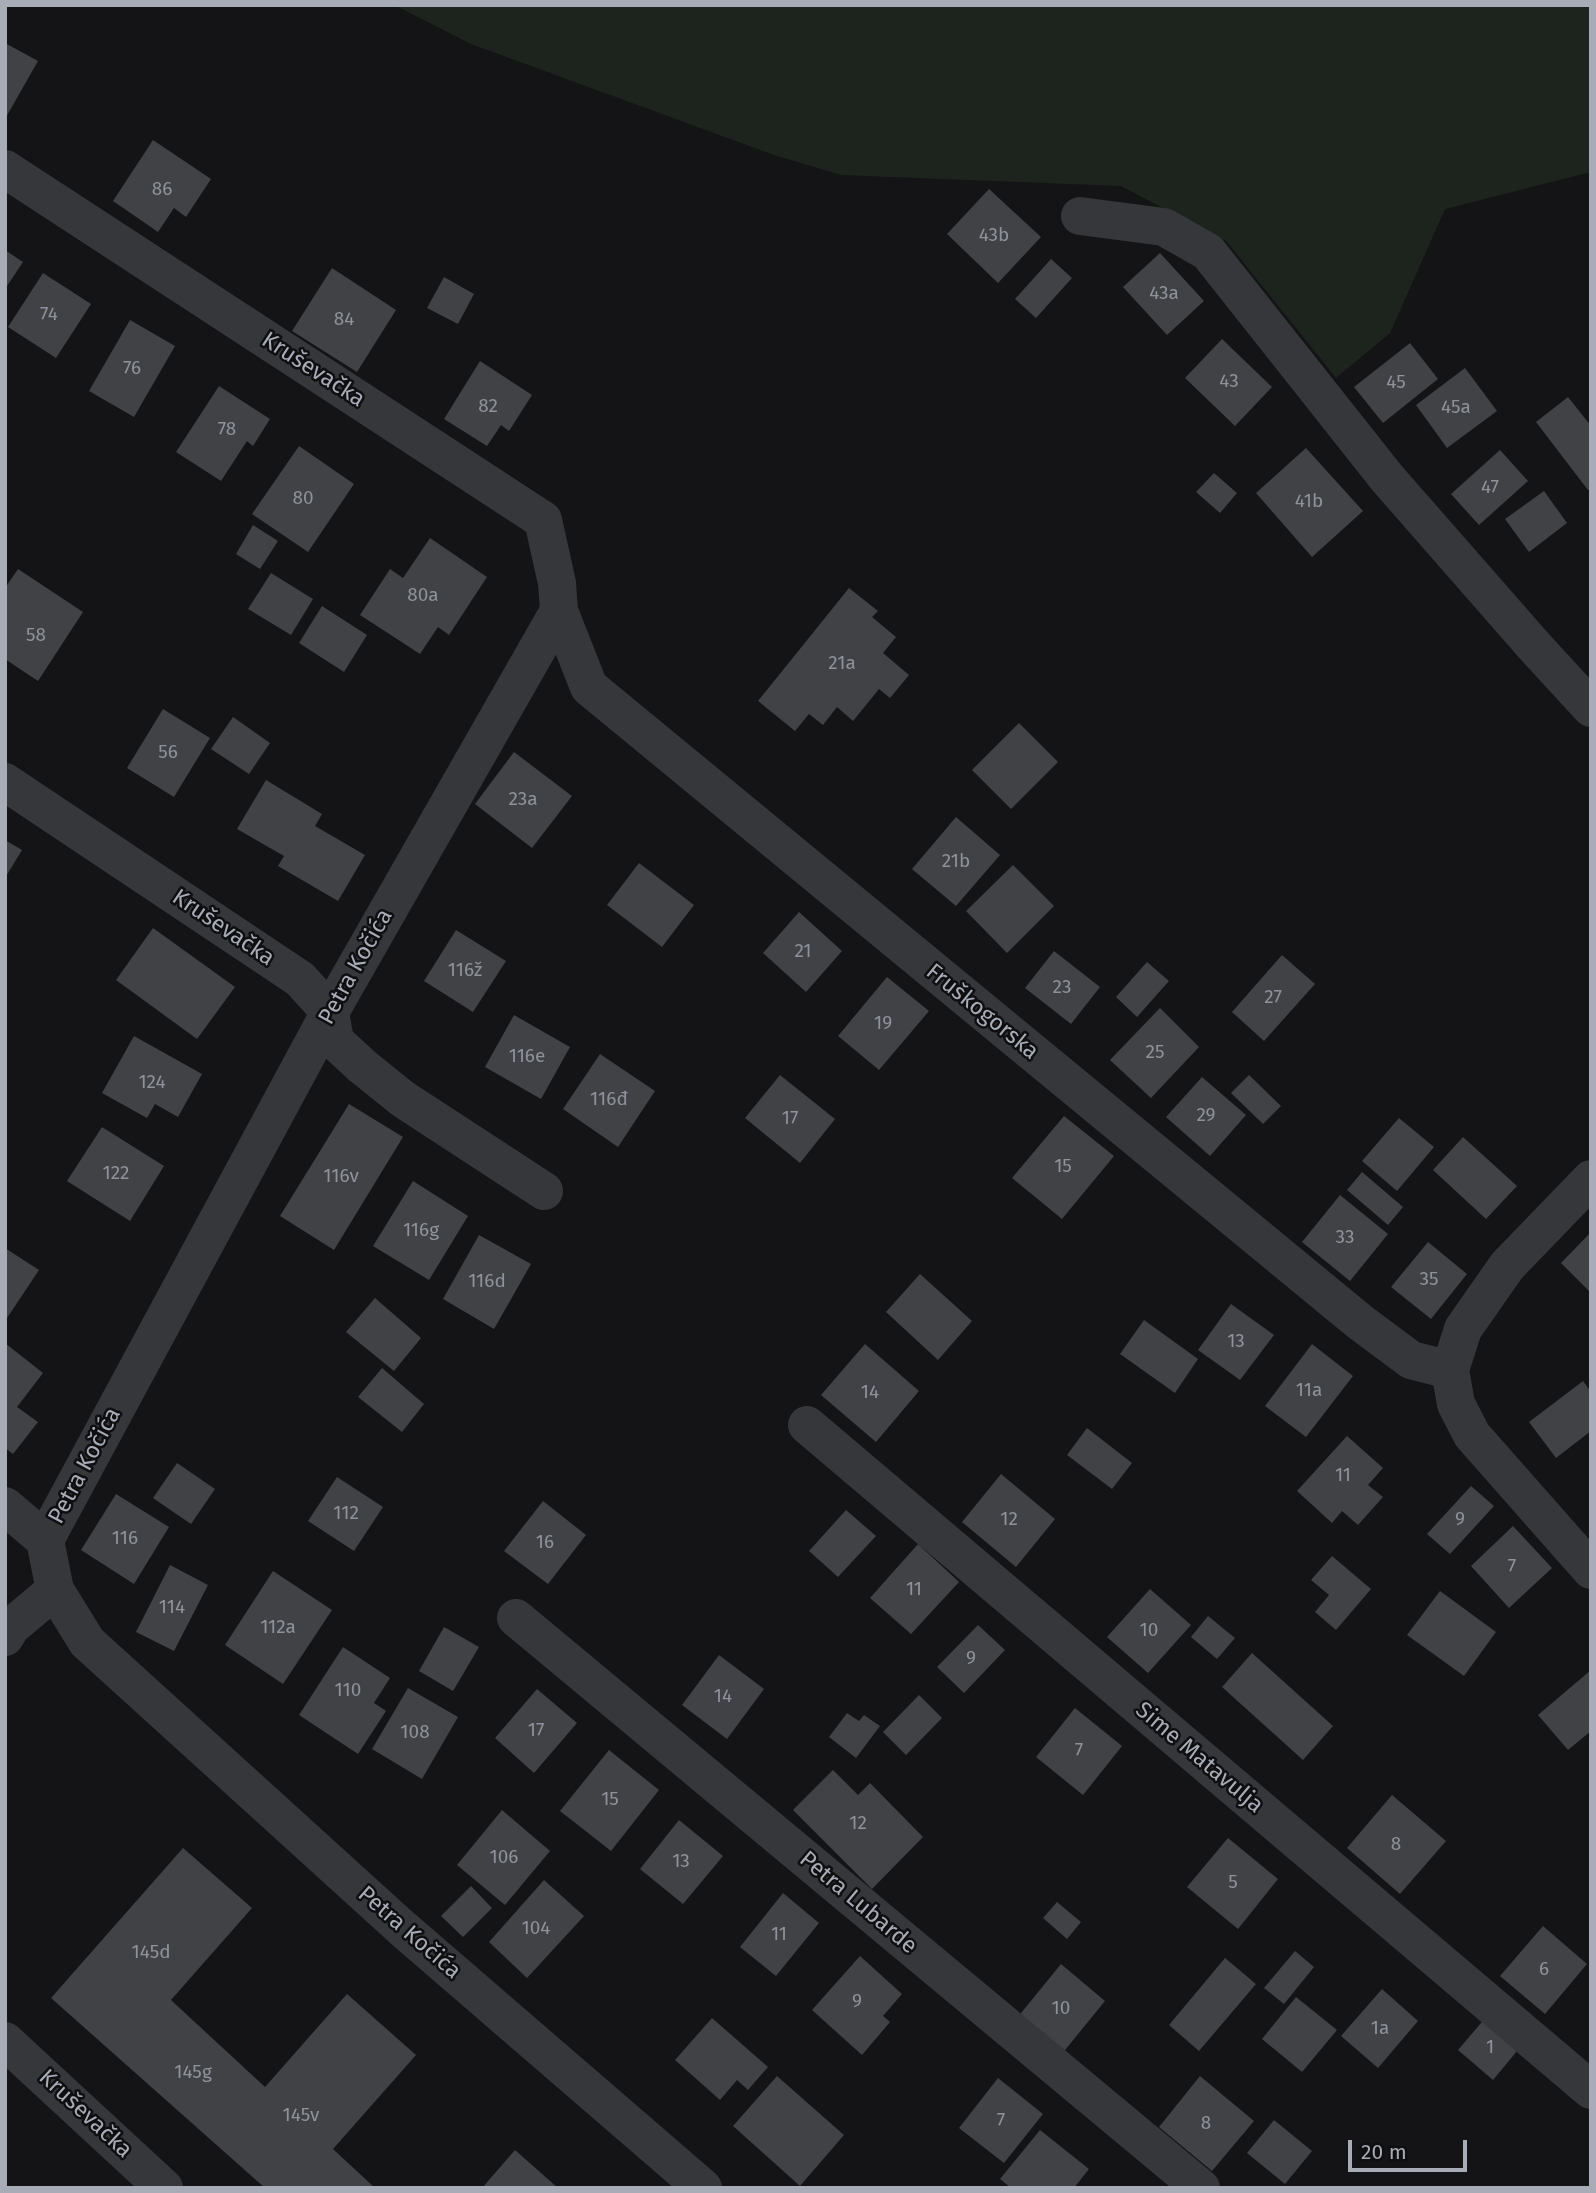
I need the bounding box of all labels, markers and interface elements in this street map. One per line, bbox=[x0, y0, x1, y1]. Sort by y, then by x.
house number: 86 bbox=[152, 179, 172, 201]
house number: 43b bbox=[979, 225, 1009, 247]
house number: 43a bbox=[1149, 283, 1179, 305]
house number: 74 bbox=[40, 304, 58, 326]
house number: 84 bbox=[334, 309, 354, 331]
street label: Kruševačka bbox=[256, 326, 370, 414]
house number: 76 bbox=[123, 358, 141, 380]
house number: 43 bbox=[1219, 371, 1239, 393]
house number: 45 bbox=[1386, 372, 1406, 394]
house number: 82 bbox=[478, 396, 498, 418]
house number: 45a bbox=[1441, 397, 1471, 419]
house number: 78 bbox=[218, 419, 236, 441]
house number: 47 bbox=[1481, 477, 1499, 499]
house number: 80 bbox=[292, 488, 314, 510]
house number: 41b bbox=[1295, 491, 1323, 513]
house number: 80a bbox=[407, 585, 439, 607]
house number: 58 bbox=[26, 625, 46, 647]
house number: 21a bbox=[828, 653, 856, 675]
house number: 56 bbox=[158, 742, 178, 764]
house number: 23a bbox=[508, 789, 538, 811]
house number: 21b bbox=[942, 851, 970, 873]
street label: Kruševačka bbox=[167, 884, 279, 972]
street label: Petra Kočića bbox=[313, 905, 399, 1029]
house number: 21 bbox=[794, 941, 812, 963]
street label: Fruškogorska bbox=[920, 958, 1044, 1066]
house number: 116ž bbox=[448, 960, 482, 982]
house number: 23 bbox=[1053, 977, 1071, 999]
house number: 27 bbox=[1264, 987, 1282, 1009]
house number: 19 bbox=[874, 1013, 892, 1035]
house number: 25 bbox=[1146, 1042, 1164, 1064]
house number: 116e bbox=[509, 1046, 545, 1068]
house number: 124 bbox=[138, 1072, 166, 1094]
house number: 116đ bbox=[590, 1089, 628, 1111]
house number: 29 bbox=[1196, 1105, 1216, 1127]
house number: 17 bbox=[782, 1108, 798, 1130]
house number: 15 bbox=[1054, 1156, 1072, 1178]
house number: 122 bbox=[102, 1163, 130, 1185]
house number: 116v bbox=[323, 1166, 359, 1188]
house number: 116g bbox=[403, 1220, 439, 1242]
house number: 33 bbox=[1336, 1227, 1354, 1249]
house number: 35 bbox=[1420, 1269, 1438, 1291]
house number: 116d bbox=[468, 1271, 506, 1293]
house number: 13 bbox=[1227, 1331, 1245, 1353]
house number: 11a bbox=[1296, 1380, 1322, 1402]
house number: 14 bbox=[861, 1382, 879, 1404]
street label: Petra Kočića bbox=[43, 1403, 127, 1529]
house number: 11 bbox=[1335, 1465, 1351, 1487]
house number: 112 bbox=[333, 1503, 359, 1525]
house number: 12 bbox=[1000, 1509, 1018, 1531]
house number: 9 bbox=[1455, 1509, 1465, 1531]
house number: 116 bbox=[112, 1528, 138, 1550]
house number: 16 bbox=[536, 1532, 554, 1554]
house number: 7 bbox=[1508, 1556, 1516, 1578]
house number: 11 bbox=[906, 1579, 922, 1601]
house number: 114 bbox=[159, 1597, 185, 1619]
house number: 112a bbox=[260, 1617, 296, 1639]
house number: 10 bbox=[1140, 1620, 1158, 1642]
house number: 9 bbox=[966, 1648, 976, 1670]
house number: 110 bbox=[335, 1680, 361, 1702]
house number: 14 bbox=[714, 1686, 732, 1708]
street label: Sime Matavulja bbox=[1129, 1696, 1269, 1820]
house number: 17 bbox=[528, 1720, 544, 1742]
house number: 108 bbox=[400, 1722, 430, 1744]
house number: 7 bbox=[1075, 1740, 1083, 1762]
house number: 15 bbox=[601, 1789, 619, 1811]
house number: 12 bbox=[849, 1813, 867, 1835]
house number: 8 bbox=[1391, 1834, 1401, 1856]
street label: Petra Lubarde bbox=[794, 1846, 922, 1960]
house number: 106 bbox=[490, 1847, 518, 1869]
house number: 13 bbox=[672, 1851, 690, 1873]
house number: 5 bbox=[1228, 1872, 1238, 1894]
street label: Petra Kočića bbox=[352, 1881, 466, 1985]
house number: 104 bbox=[522, 1918, 550, 1940]
house number: 11 bbox=[771, 1924, 787, 1946]
house number: 145d bbox=[131, 1942, 171, 1964]
house number: 6 bbox=[1539, 1959, 1549, 1981]
house number: 9 bbox=[852, 1991, 862, 2013]
house number: 10 bbox=[1052, 1998, 1070, 2020]
house number: 1a bbox=[1371, 2018, 1389, 2040]
house number: 1 bbox=[1486, 2037, 1494, 2059]
house number: 145g bbox=[174, 2062, 212, 2084]
street label: Kruševačka bbox=[33, 2064, 137, 2164]
house number: 145v bbox=[283, 2105, 319, 2127]
house number: 7 bbox=[997, 2110, 1005, 2132]
house number: 8 bbox=[1201, 2113, 1211, 2135]
scale bar bbox=[1351, 2126, 1470, 2170]
text: 20 m bbox=[1361, 2139, 1407, 2165]

